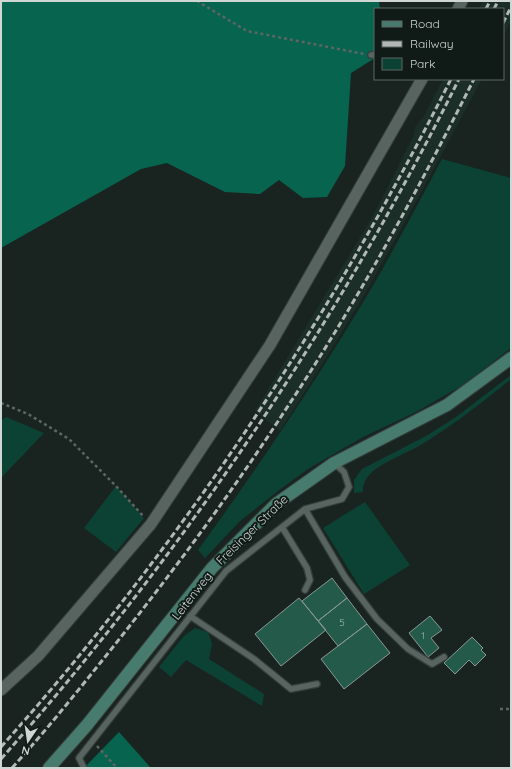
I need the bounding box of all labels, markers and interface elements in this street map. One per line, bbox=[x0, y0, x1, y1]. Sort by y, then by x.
legend bbox=[374, 8, 504, 80]
text: Road bbox=[410, 16, 440, 31]
text: Railway bbox=[410, 36, 454, 51]
text: Park bbox=[410, 56, 435, 71]
street label: Freisinger Straße bbox=[213, 491, 291, 568]
street label: Leitenweg bbox=[168, 569, 215, 623]
house number: 5 bbox=[339, 616, 345, 629]
house number: 1 bbox=[421, 629, 425, 642]
north arrow bbox=[8, 721, 48, 761]
text: N bbox=[20, 743, 31, 758]

